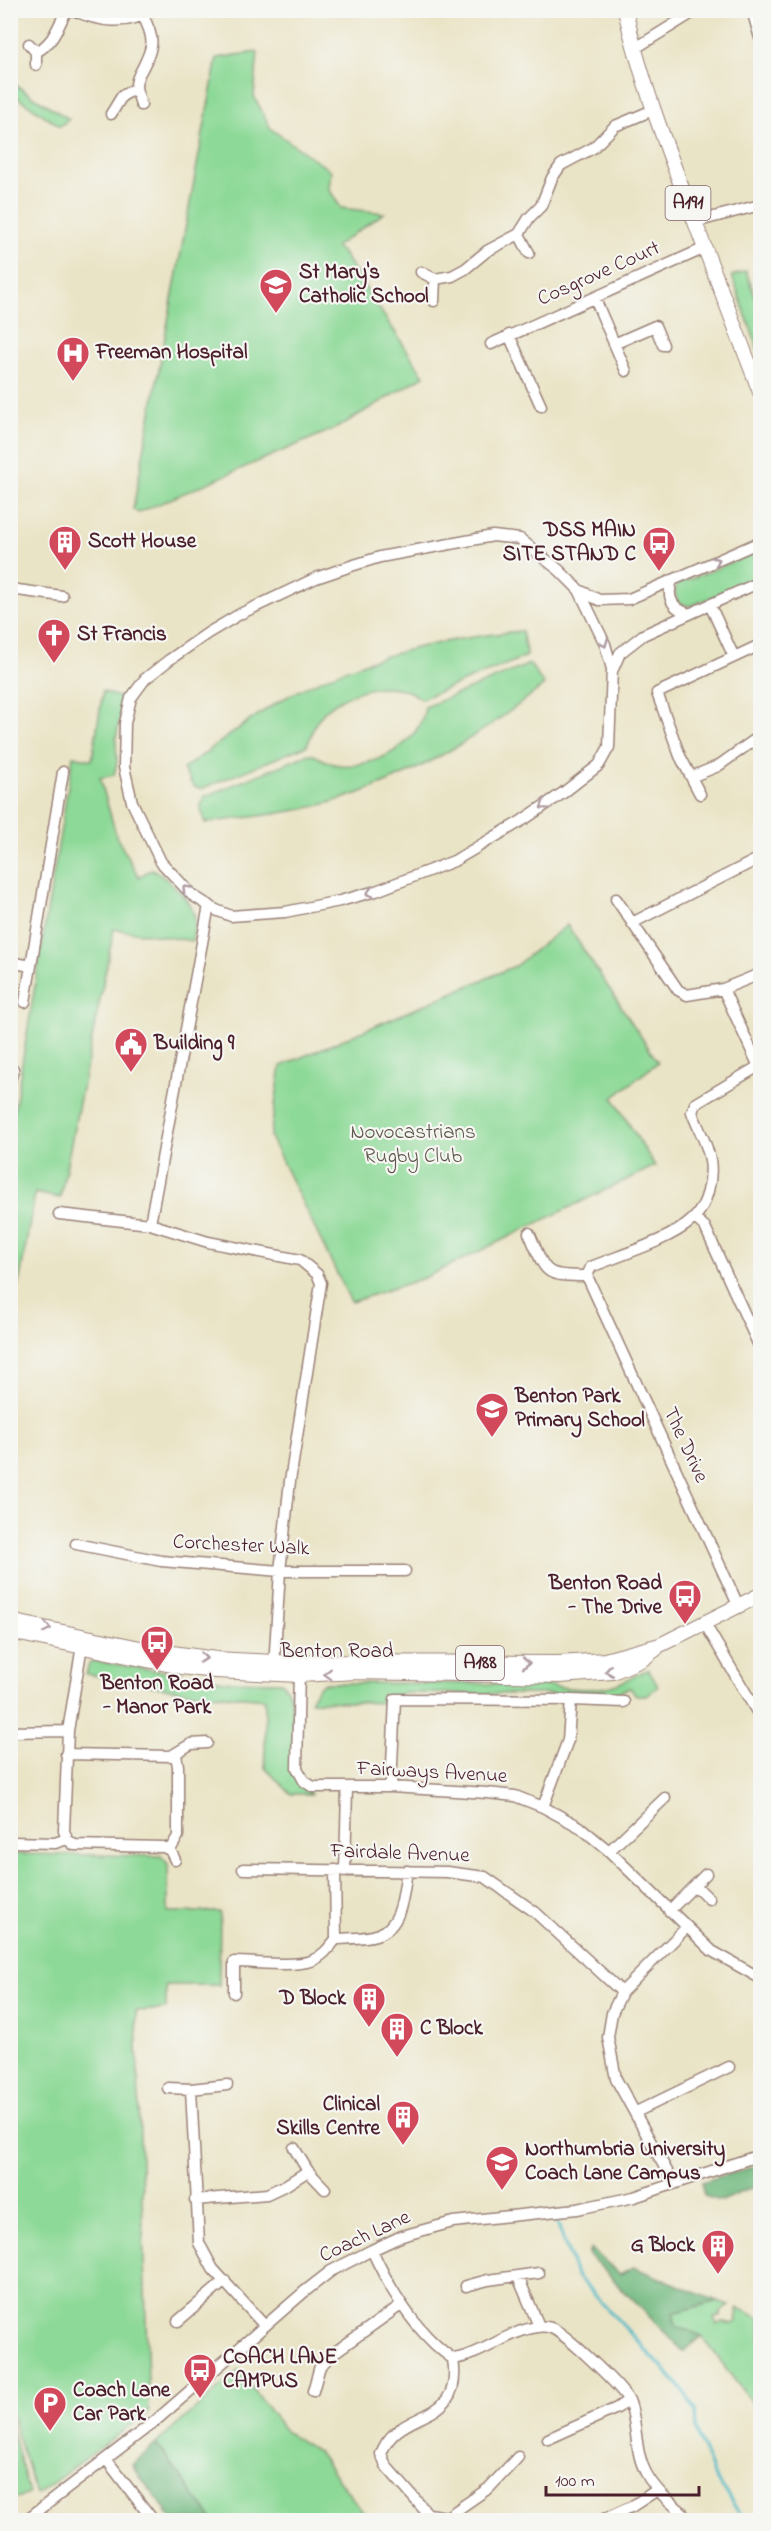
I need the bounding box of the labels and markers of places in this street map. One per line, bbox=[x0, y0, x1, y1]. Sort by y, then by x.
place label: St Mary's Catholic School bbox=[299, 258, 429, 312]
school or university icon: St Mary's Catholic School bbox=[258, 267, 294, 314]
hospital icon: Freeman Hospital bbox=[55, 335, 91, 382]
place label: Freeman Hospital bbox=[95, 338, 248, 368]
place label: DSS MAIN SITE STAND C bbox=[503, 516, 636, 570]
building icon: Scott House bbox=[47, 524, 83, 571]
bus stop icon: DSS MAIN SITE STAND C bbox=[641, 525, 677, 572]
place label: Scott House bbox=[88, 527, 197, 557]
church icon: St Francis bbox=[36, 617, 72, 664]
place label: St Francis bbox=[77, 620, 167, 650]
public building icon: Building 9 bbox=[113, 1026, 149, 1073]
place label: Building 9 bbox=[153, 1029, 235, 1061]
place label: Benton Park Primary School bbox=[514, 1382, 645, 1438]
school or university icon: Benton Park Primary School bbox=[474, 1391, 510, 1438]
place label: Benton Road - The Drive bbox=[548, 1569, 663, 1623]
bus stop icon: Benton Road - The Drive bbox=[667, 1578, 703, 1625]
bus stop icon: Benton Road - Manor Park bbox=[139, 1624, 175, 1671]
place label: Benton Road - Manor Park bbox=[99, 1669, 214, 1723]
building icon: D Block bbox=[351, 1981, 387, 2028]
place label: D Block bbox=[278, 1984, 347, 2014]
building icon: C Block bbox=[379, 2011, 415, 2058]
place label: C Block bbox=[420, 2014, 483, 2044]
place label: Clinical Skills Centre bbox=[276, 2090, 381, 2144]
building icon: Clinical Skills Centre bbox=[385, 2099, 421, 2146]
place label: Northumbria University Coach Lane Campus bbox=[525, 2135, 725, 2189]
school or university icon: Northumbria University Coach Lane Campus bbox=[484, 2144, 520, 2191]
building icon: G Block bbox=[700, 2228, 736, 2275]
place label: G Block bbox=[631, 2231, 696, 2261]
place label: COACH LANE CAMPUS bbox=[223, 2343, 337, 2397]
bus stop icon: COACH LANE CAMPUS bbox=[182, 2352, 218, 2399]
place label: Coach Lane Car Park bbox=[73, 2376, 171, 2430]
parking icon: Coach Lane Car Park bbox=[32, 2385, 68, 2432]

